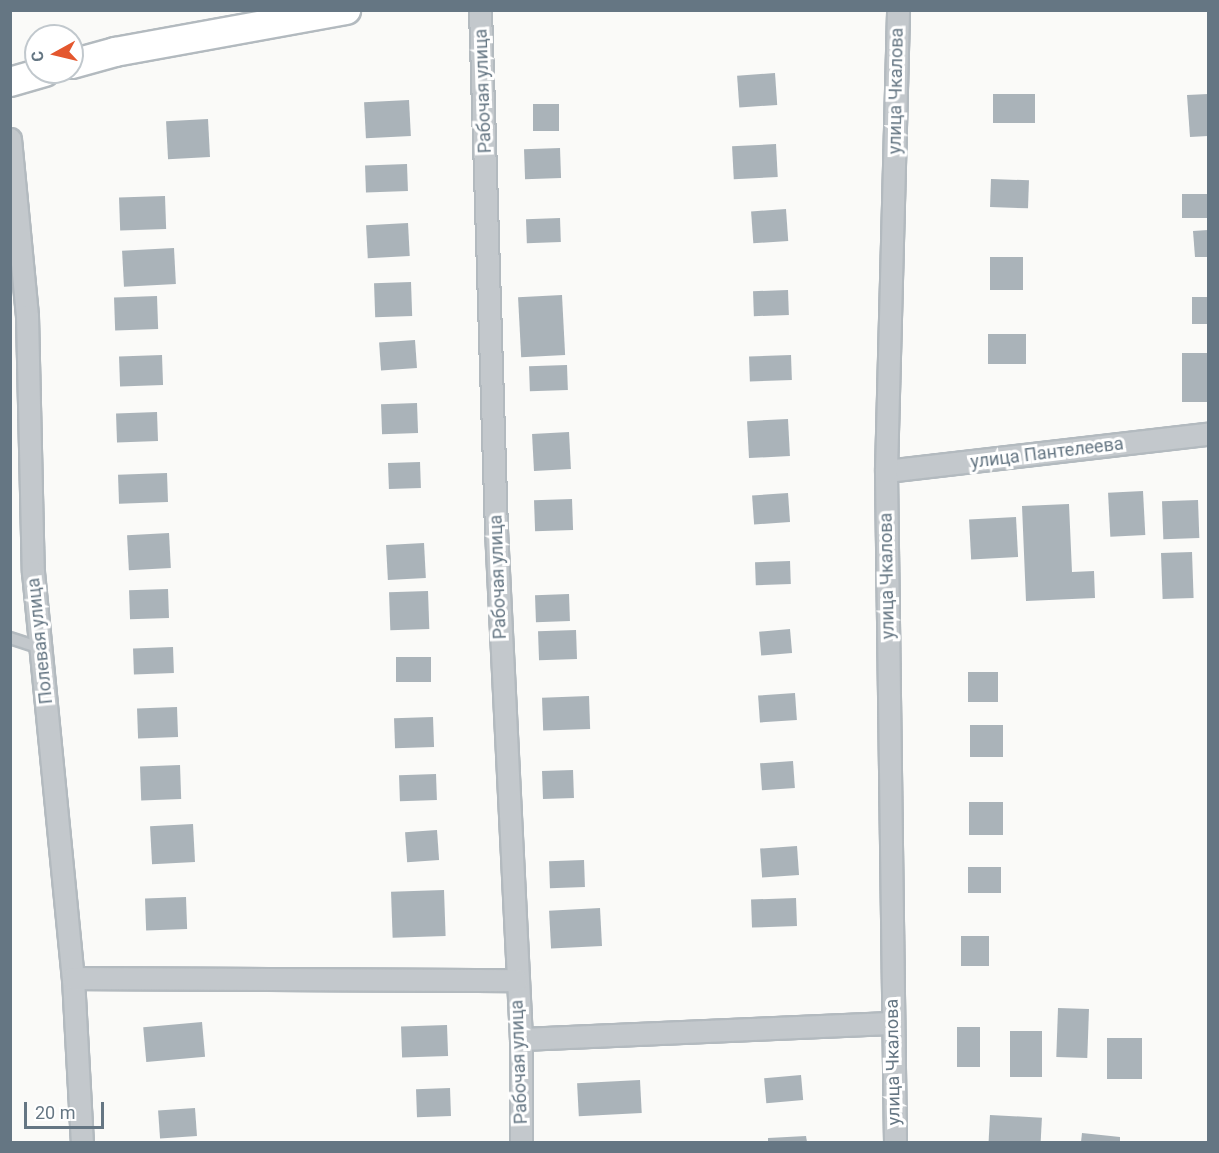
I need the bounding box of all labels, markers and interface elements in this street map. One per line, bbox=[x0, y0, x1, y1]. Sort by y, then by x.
north arrow bbox=[24, 24, 84, 84]
street label: Рабочая улица bbox=[470, 28, 496, 154]
street label: улица Чкалова bbox=[884, 28, 908, 154]
text: С bbox=[28, 50, 48, 63]
street label: улица Пантелеева bbox=[969, 433, 1125, 473]
street label: улица Чкалова bbox=[875, 513, 899, 639]
street label: Рабочая улица bbox=[485, 514, 511, 640]
street label: Полевая улица bbox=[23, 577, 57, 705]
street label: Рабочая улица bbox=[506, 999, 532, 1125]
street label: улица Чкалова bbox=[881, 999, 905, 1125]
scale bar bbox=[27, 1090, 106, 1128]
text: 20 m bbox=[35, 1102, 75, 1123]

